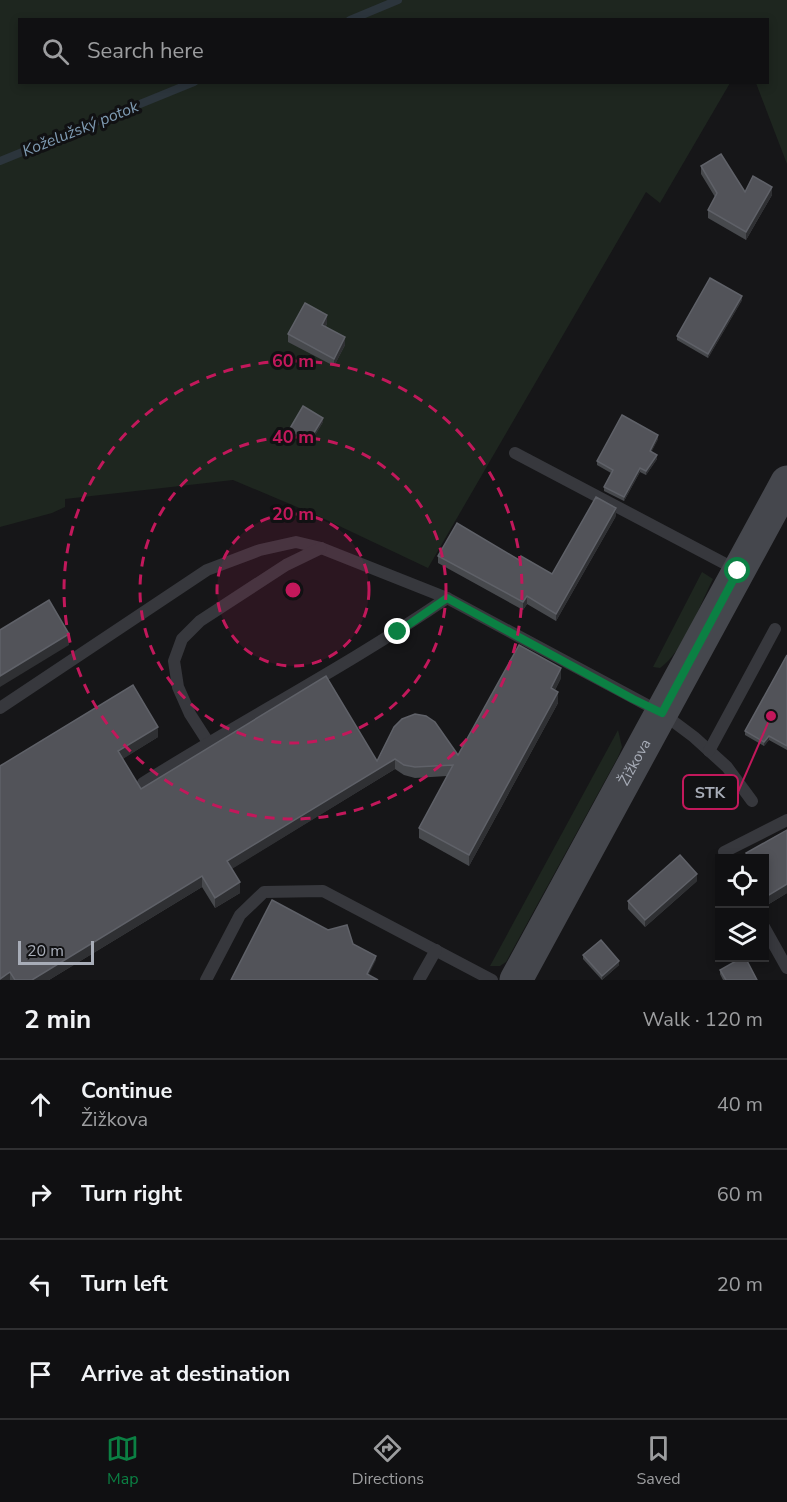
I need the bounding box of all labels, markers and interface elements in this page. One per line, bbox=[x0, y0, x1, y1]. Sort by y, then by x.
search box bbox=[18, 18, 769, 84]
icon: search bbox=[39, 35, 72, 68]
text: Search here bbox=[87, 36, 204, 66]
water label: Koželužský potok bbox=[19, 95, 143, 162]
text: 60 m bbox=[272, 349, 314, 373]
text: 40 m bbox=[272, 425, 314, 449]
text: 20 m bbox=[272, 502, 314, 526]
route start bbox=[724, 557, 750, 583]
centre of rings bbox=[283, 580, 303, 600]
route end bbox=[384, 618, 410, 644]
street label: Žižkova bbox=[614, 735, 655, 789]
callout: STK bbox=[683, 775, 738, 809]
text: STK bbox=[695, 782, 727, 804]
map controls bbox=[715, 854, 769, 962]
button: locate bbox=[715, 854, 769, 908]
button: layers bbox=[715, 908, 769, 962]
scale bar bbox=[18, 938, 94, 966]
text: 20 m bbox=[27, 940, 64, 962]
text: 2 min bbox=[24, 1002, 91, 1037]
text: Walk · 120 m bbox=[643, 1006, 763, 1033]
text: Continue bbox=[81, 1076, 172, 1106]
icon: ahead bbox=[24, 1088, 57, 1121]
text: 40 m bbox=[717, 1091, 763, 1118]
text: Žižkova bbox=[81, 1106, 148, 1133]
icon: right bbox=[24, 1178, 57, 1211]
text: Turn right bbox=[81, 1179, 182, 1209]
text: 60 m bbox=[717, 1181, 763, 1208]
icon: left bbox=[24, 1268, 57, 1301]
text: Turn left bbox=[81, 1269, 168, 1299]
text: 20 m bbox=[717, 1271, 763, 1298]
icon: arrive bbox=[24, 1358, 57, 1391]
text: Arrive at destination bbox=[81, 1359, 290, 1389]
tab: Map bbox=[106, 1432, 139, 1490]
tab: Directions bbox=[352, 1432, 424, 1490]
tab: Saved bbox=[637, 1432, 681, 1490]

